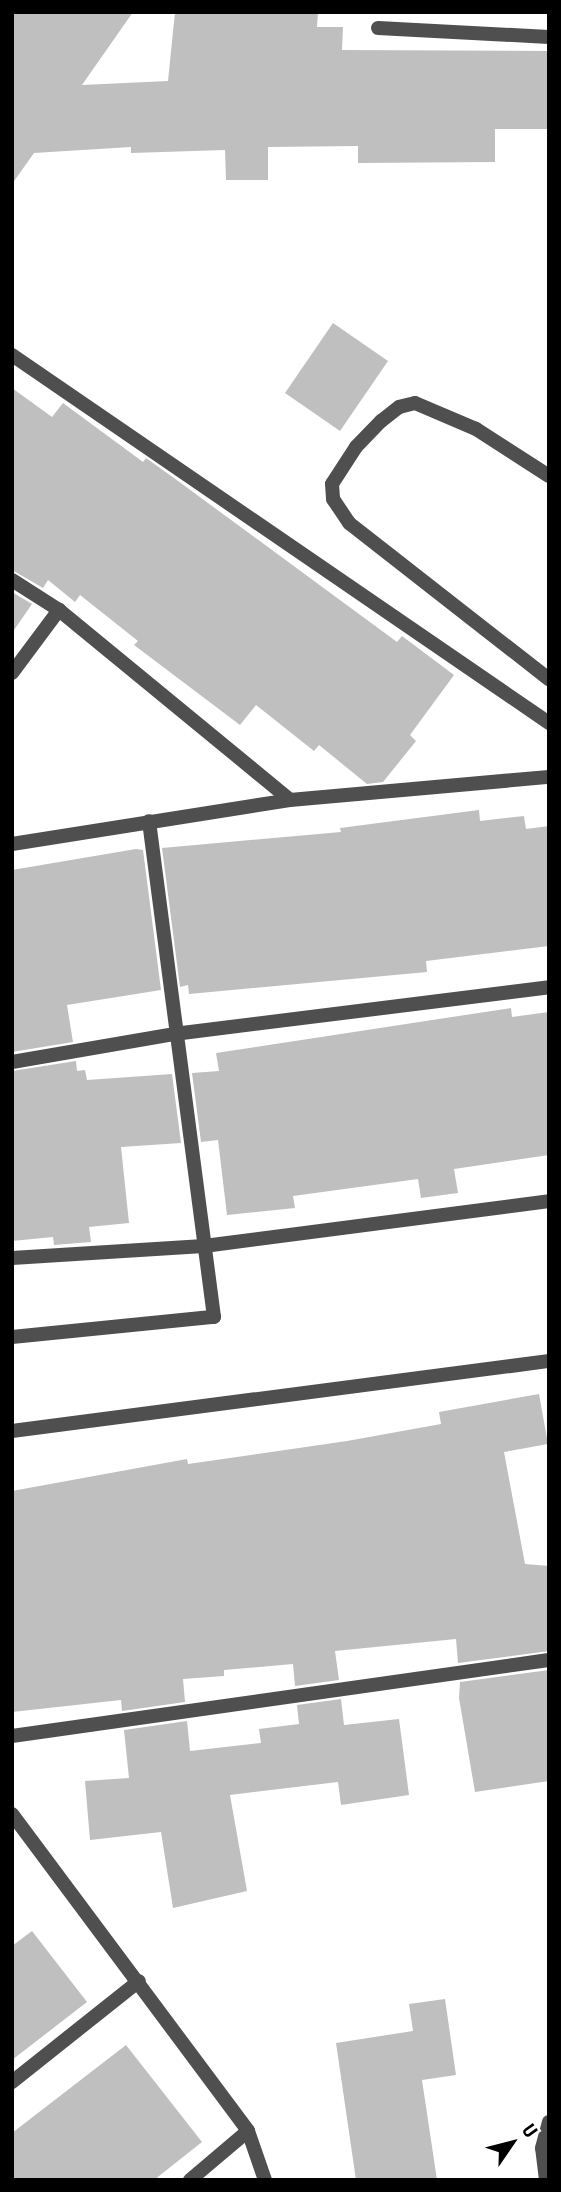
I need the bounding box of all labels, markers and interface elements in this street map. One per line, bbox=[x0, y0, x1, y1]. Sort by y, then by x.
north arrow bbox=[477, 2108, 547, 2178]
text: U bbox=[517, 2120, 542, 2142]

